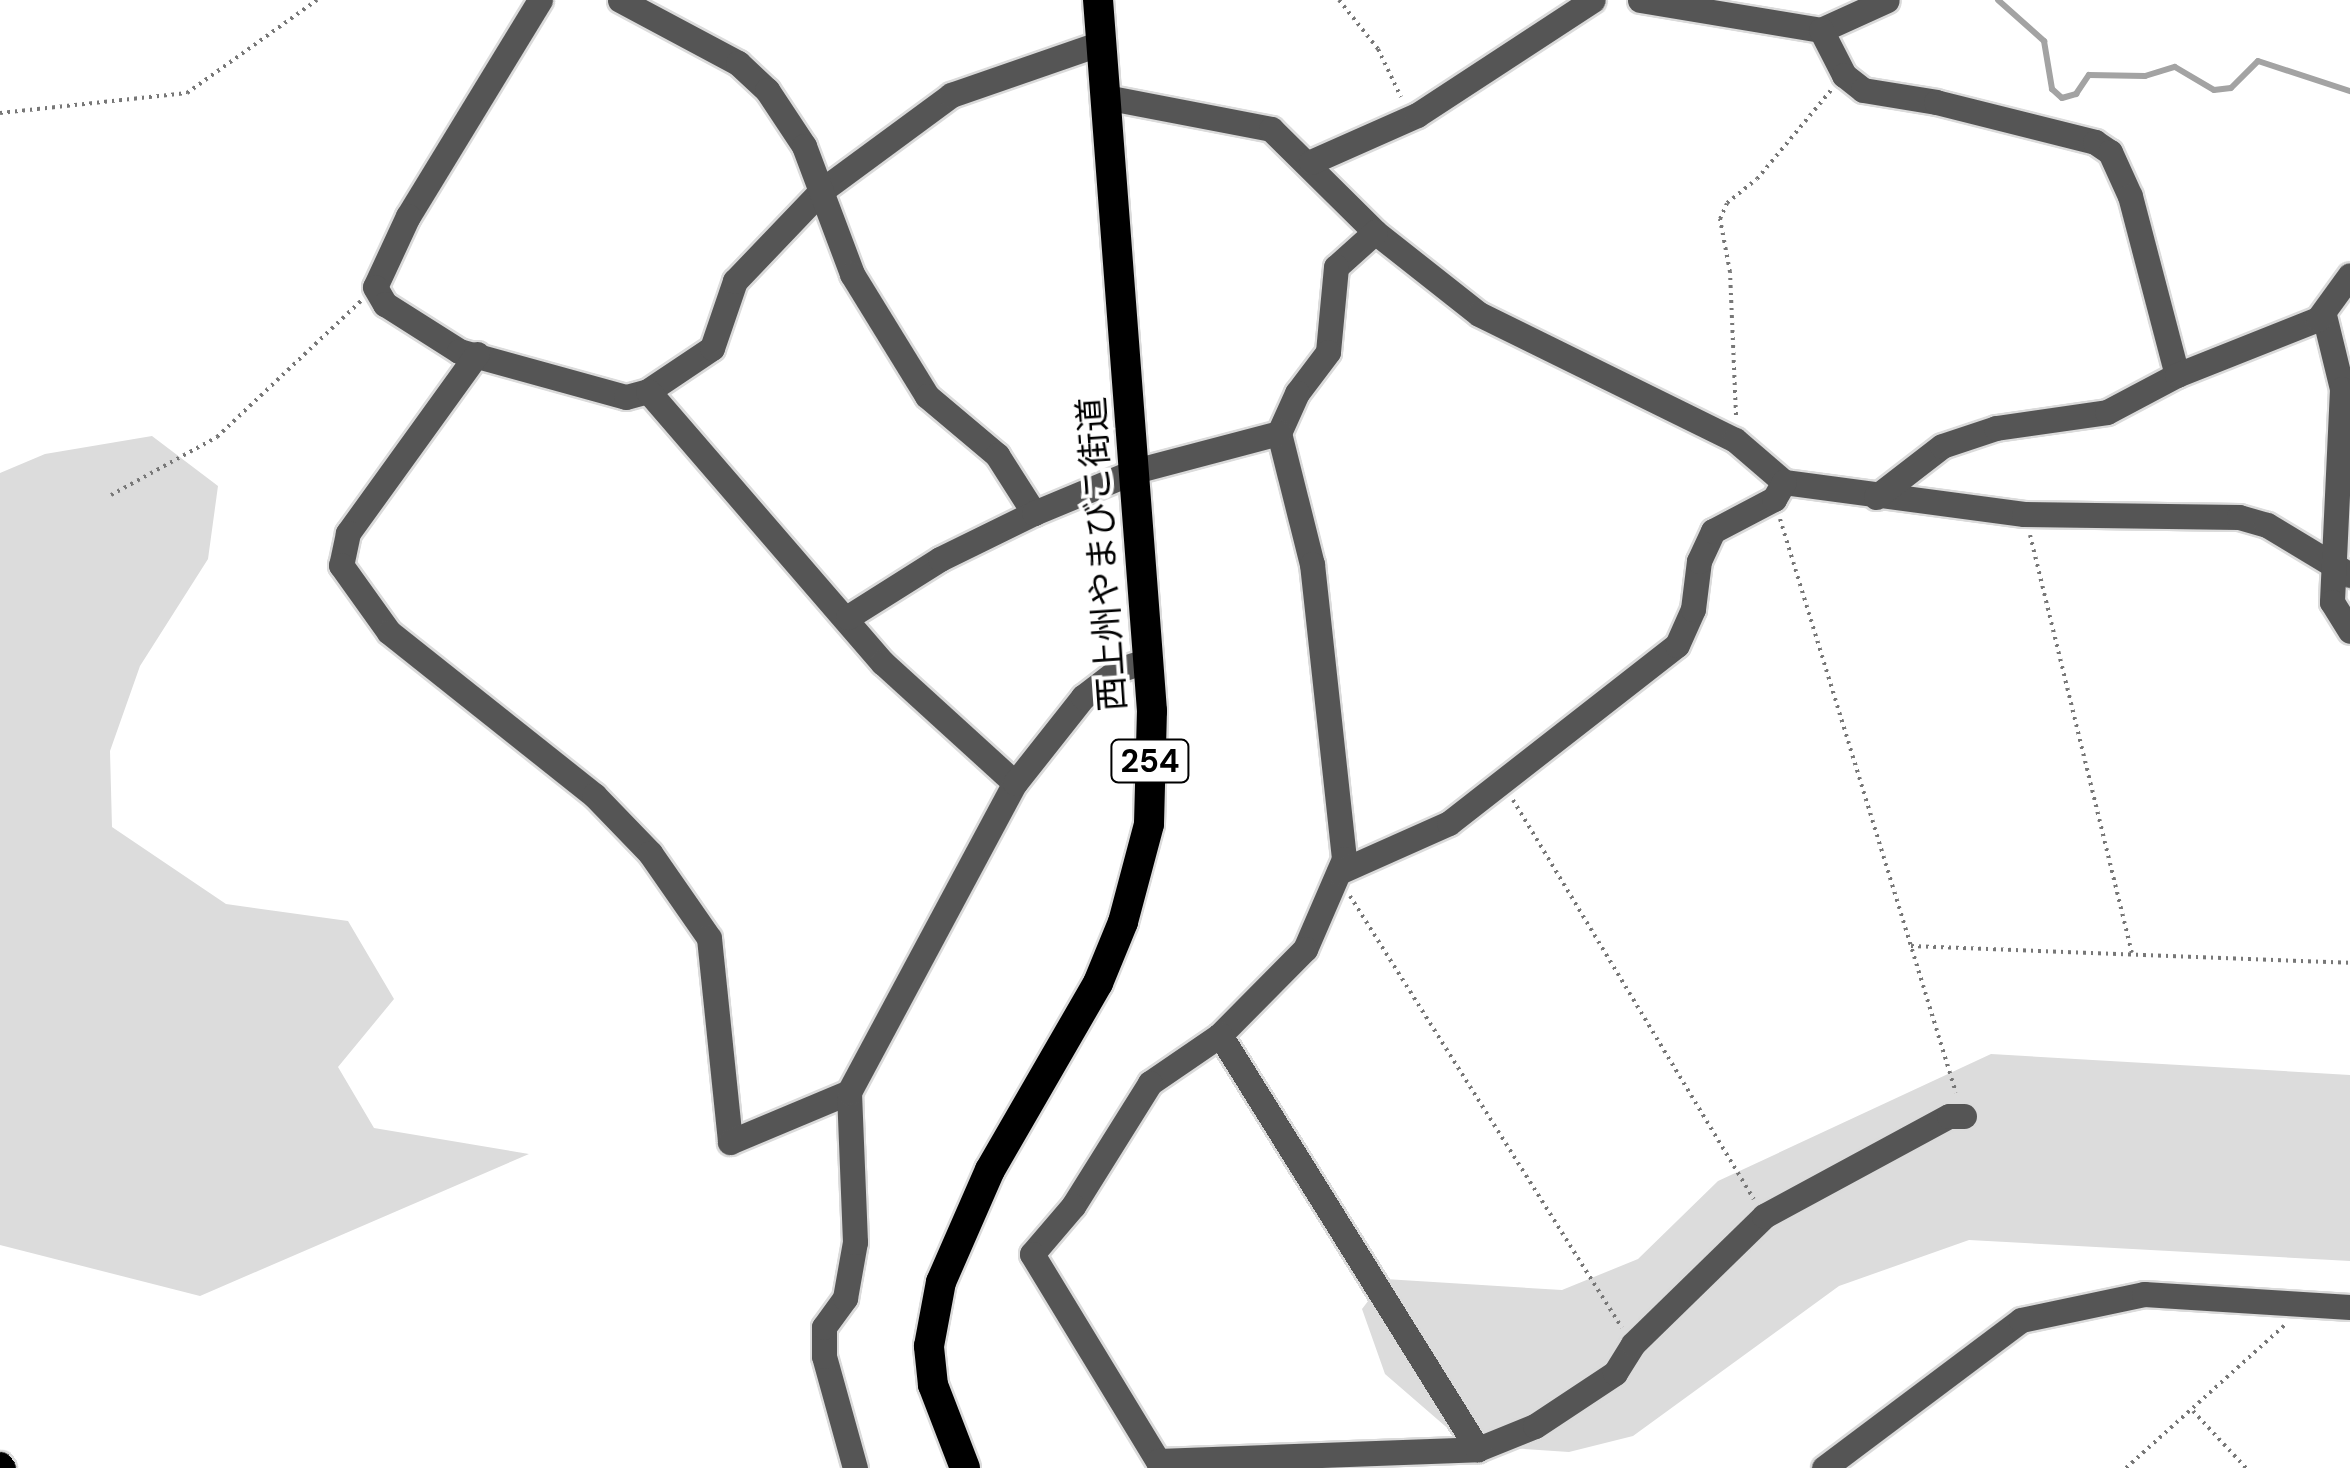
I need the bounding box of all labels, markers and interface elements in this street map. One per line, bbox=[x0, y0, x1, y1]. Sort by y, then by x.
street label: 西上州やまびこ街道 bbox=[1070, 395, 1134, 713]
road number: 254 bbox=[1110, 734, 1190, 788]

